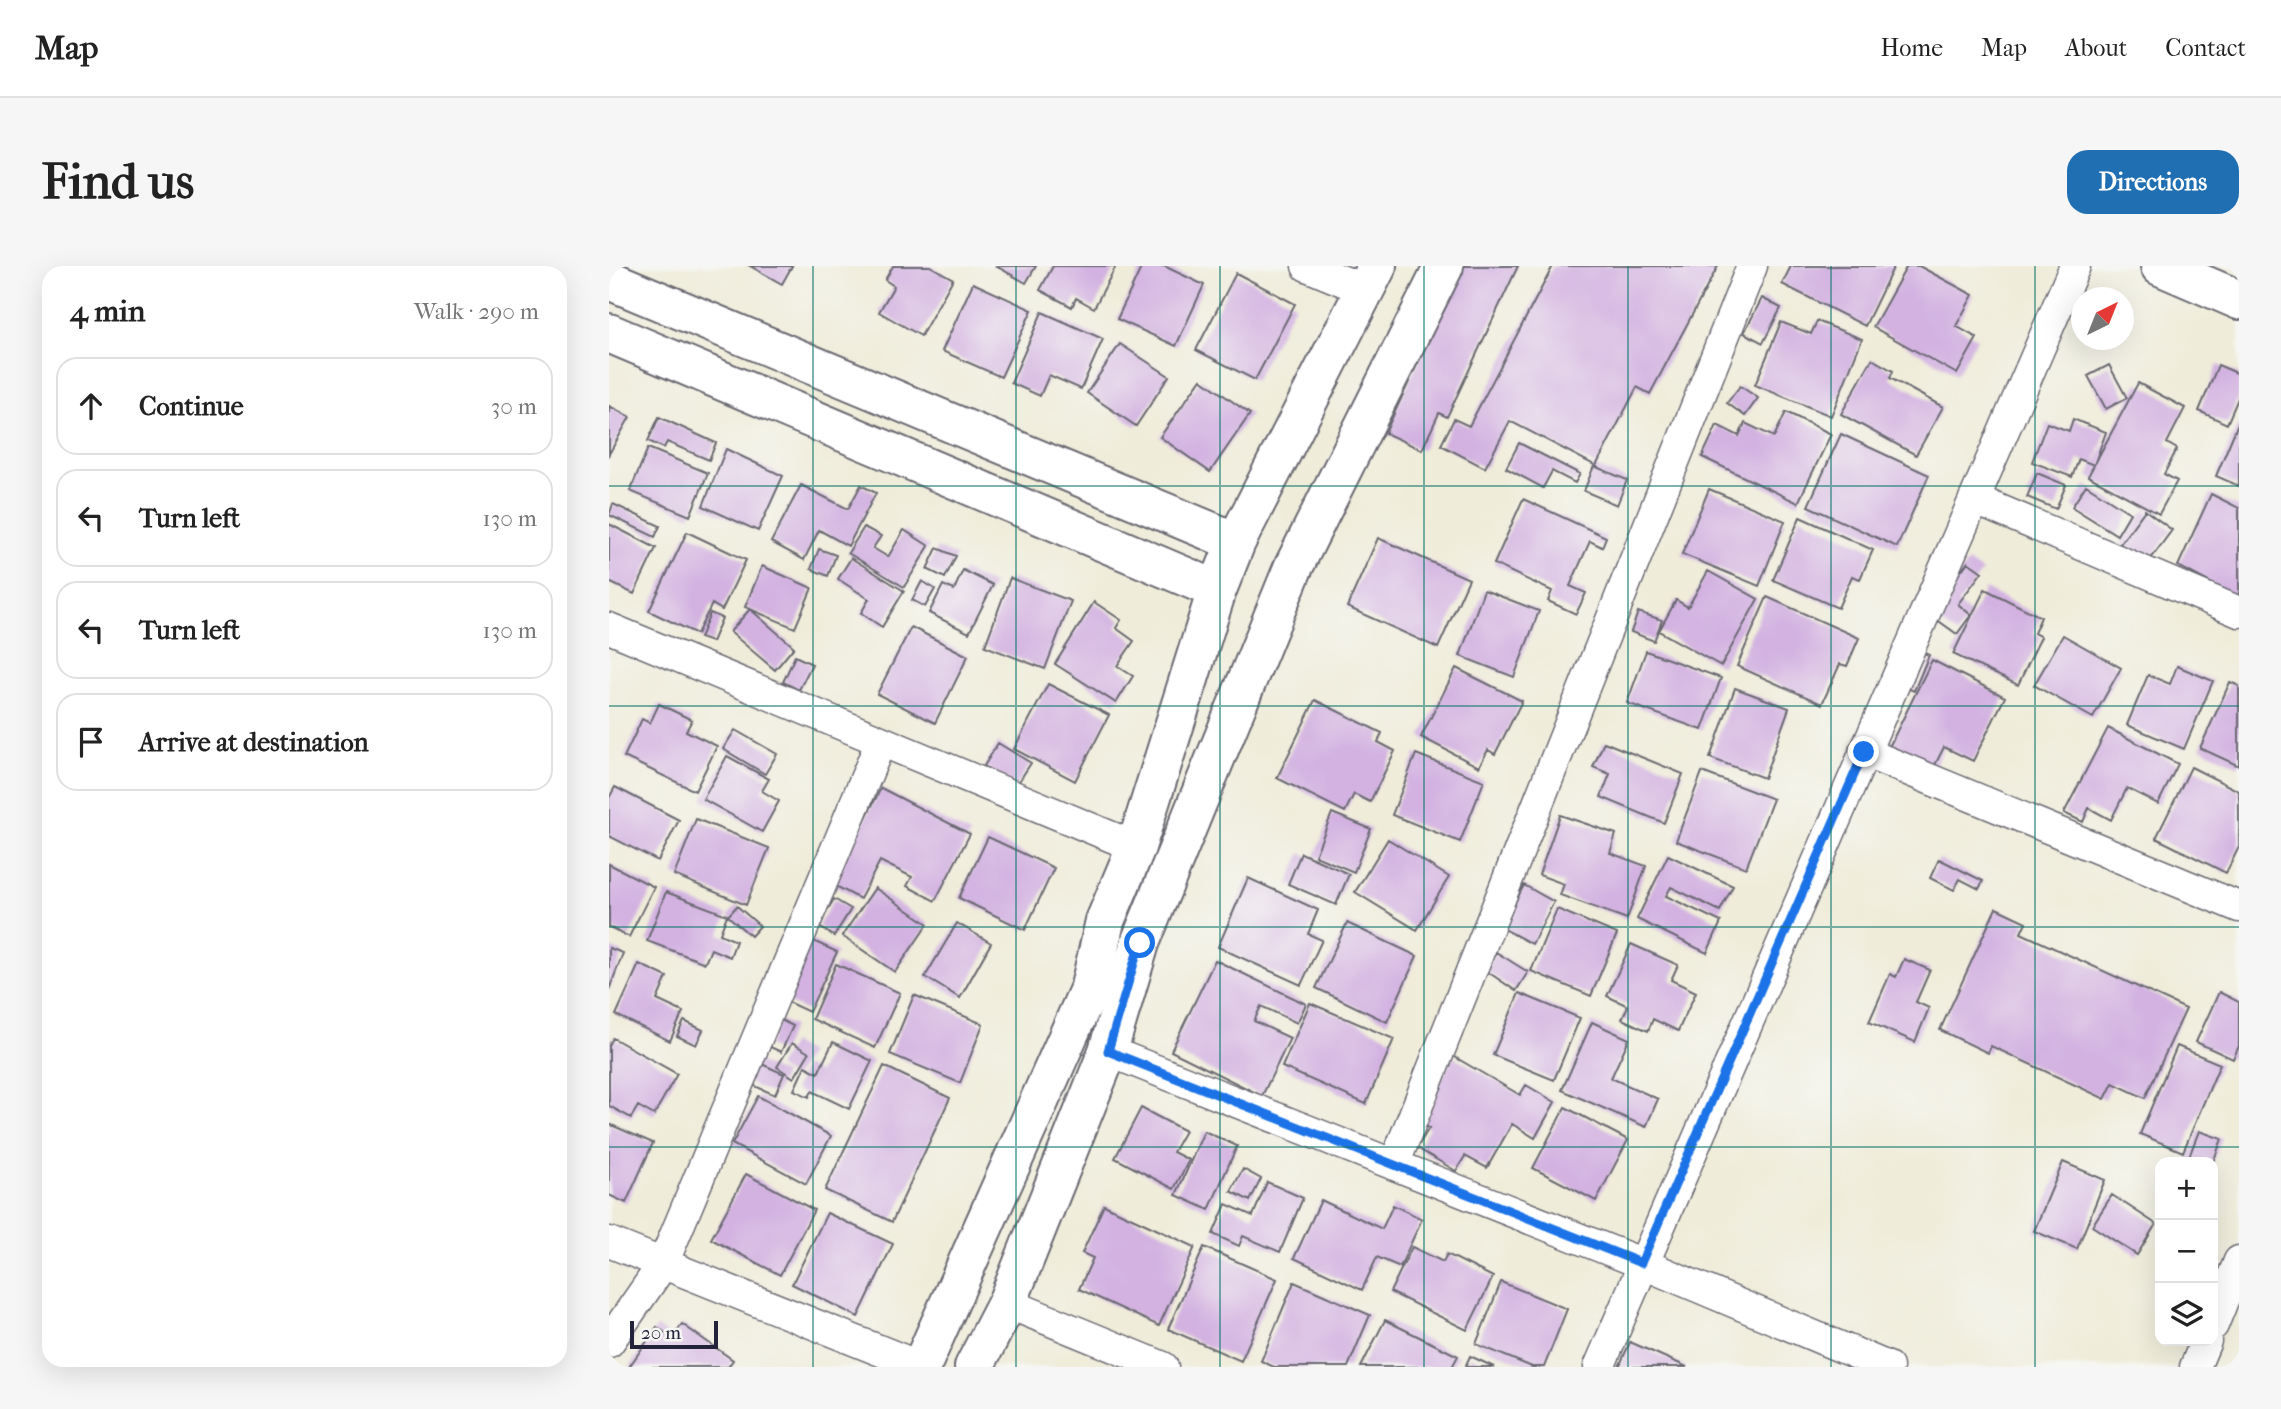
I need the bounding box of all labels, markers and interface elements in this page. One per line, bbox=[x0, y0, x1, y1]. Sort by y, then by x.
text: Map bbox=[35, 29, 98, 68]
text: Home bbox=[1881, 34, 1943, 62]
text: Map bbox=[1981, 34, 2027, 62]
text: About bbox=[2065, 34, 2127, 62]
text: Contact bbox=[2165, 34, 2246, 62]
button: Directions bbox=[2067, 150, 2239, 214]
text: Find us bbox=[42, 153, 194, 211]
north arrow bbox=[2071, 287, 2134, 350]
text: 4 min bbox=[70, 294, 145, 329]
text: Walk · 290 m bbox=[414, 298, 539, 325]
icon: ahead bbox=[72, 387, 110, 425]
text: Continue bbox=[139, 391, 244, 422]
text: 30 m bbox=[491, 393, 537, 420]
icon: left bbox=[72, 499, 110, 537]
text: Turn left bbox=[139, 503, 240, 534]
text: 130 m bbox=[483, 505, 537, 532]
icon: left bbox=[72, 611, 110, 649]
text: Turn left bbox=[139, 615, 240, 646]
text: 130 m bbox=[483, 617, 537, 644]
icon: arrive bbox=[72, 723, 110, 761]
text: Arrive at destination bbox=[139, 727, 369, 758]
route end bbox=[1848, 736, 1879, 767]
route start bbox=[1124, 927, 1155, 958]
map controls bbox=[2155, 1157, 2218, 1346]
button: + bbox=[2155, 1157, 2218, 1220]
button: − bbox=[2155, 1220, 2218, 1283]
button: layers bbox=[2155, 1283, 2218, 1346]
scale bar bbox=[630, 1318, 717, 1350]
text: 20 m bbox=[641, 1322, 681, 1344]

